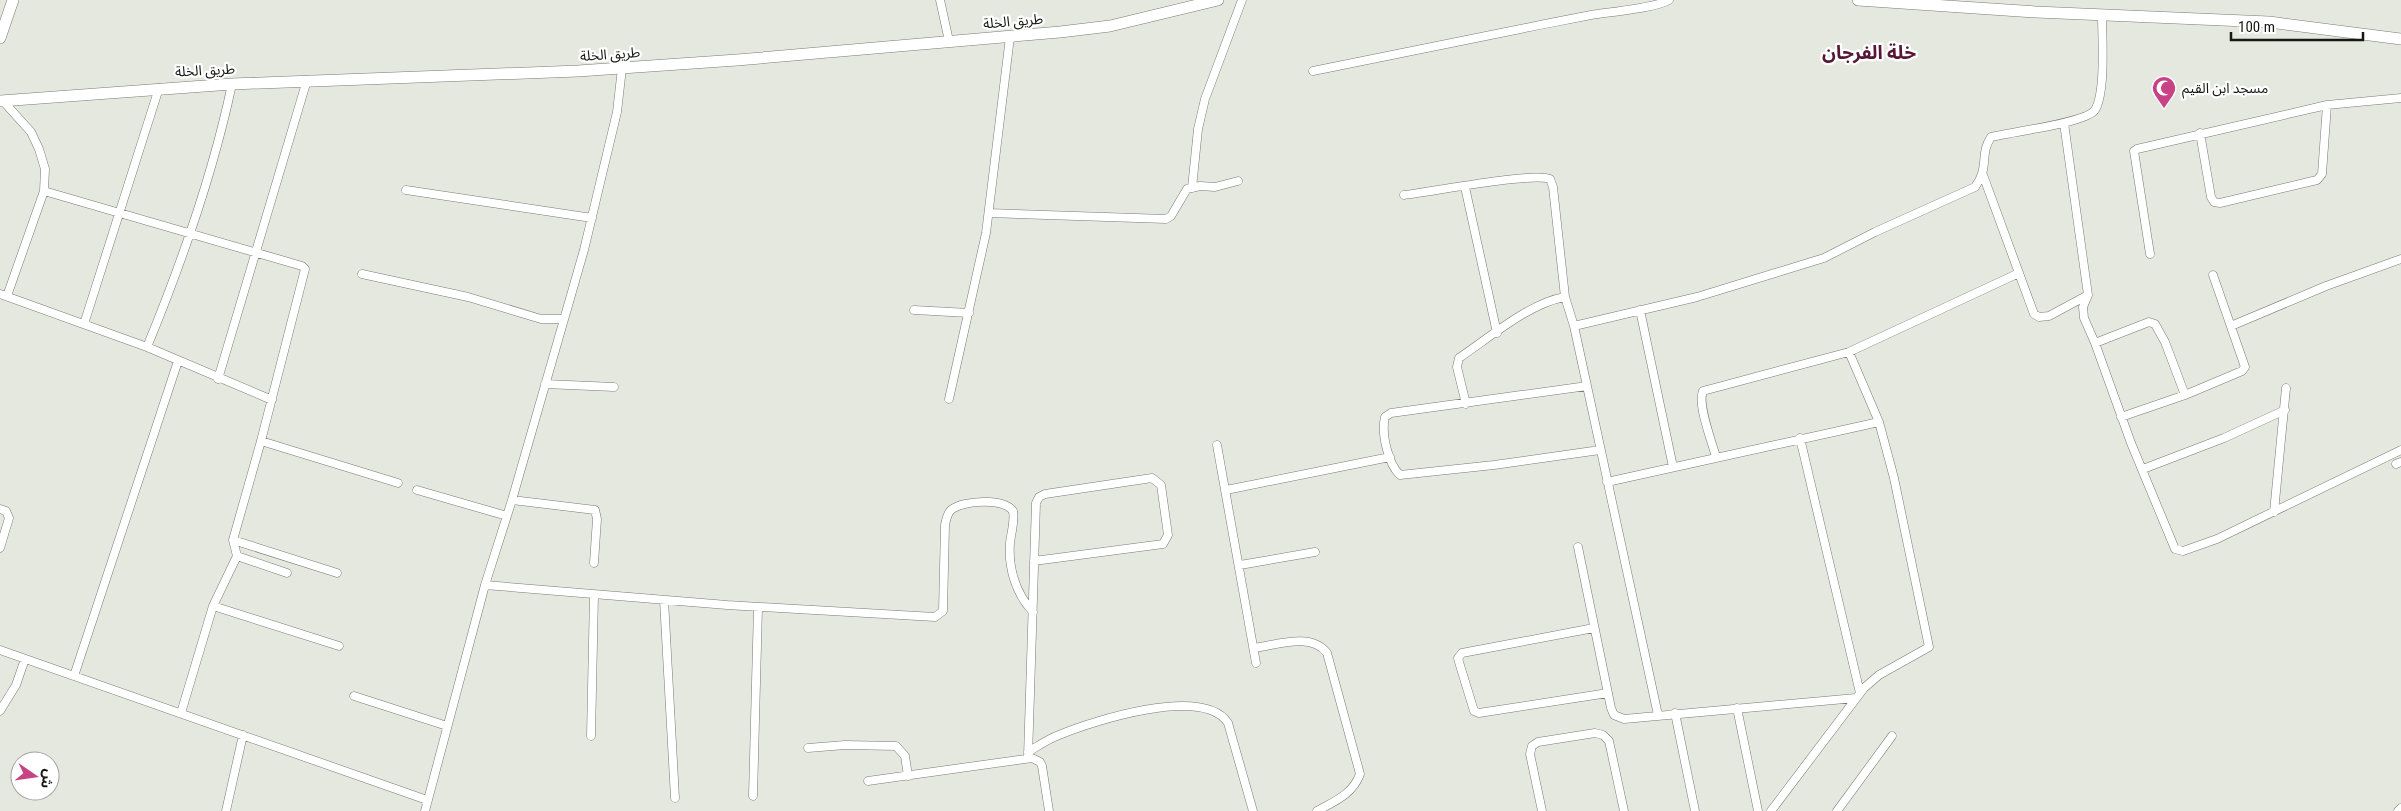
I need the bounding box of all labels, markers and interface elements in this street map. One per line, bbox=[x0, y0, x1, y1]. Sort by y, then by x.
street label: طريق الخلة bbox=[982, 10, 1044, 34]
scale bar bbox=[2231, 10, 2364, 42]
text: 100 m bbox=[2238, 18, 2275, 36]
district label: خلة الفرجان bbox=[1822, 41, 1916, 64]
street label: طريق الخلة bbox=[579, 44, 641, 66]
street label: طريق الخلة bbox=[175, 60, 236, 82]
mosque icon: مسجد ابن القيم bbox=[2151, 75, 2177, 109]
place label: مسجد ابن القيم bbox=[2182, 80, 2268, 99]
north arrow bbox=[10, 751, 60, 801]
text: ش bbox=[38, 768, 58, 790]

